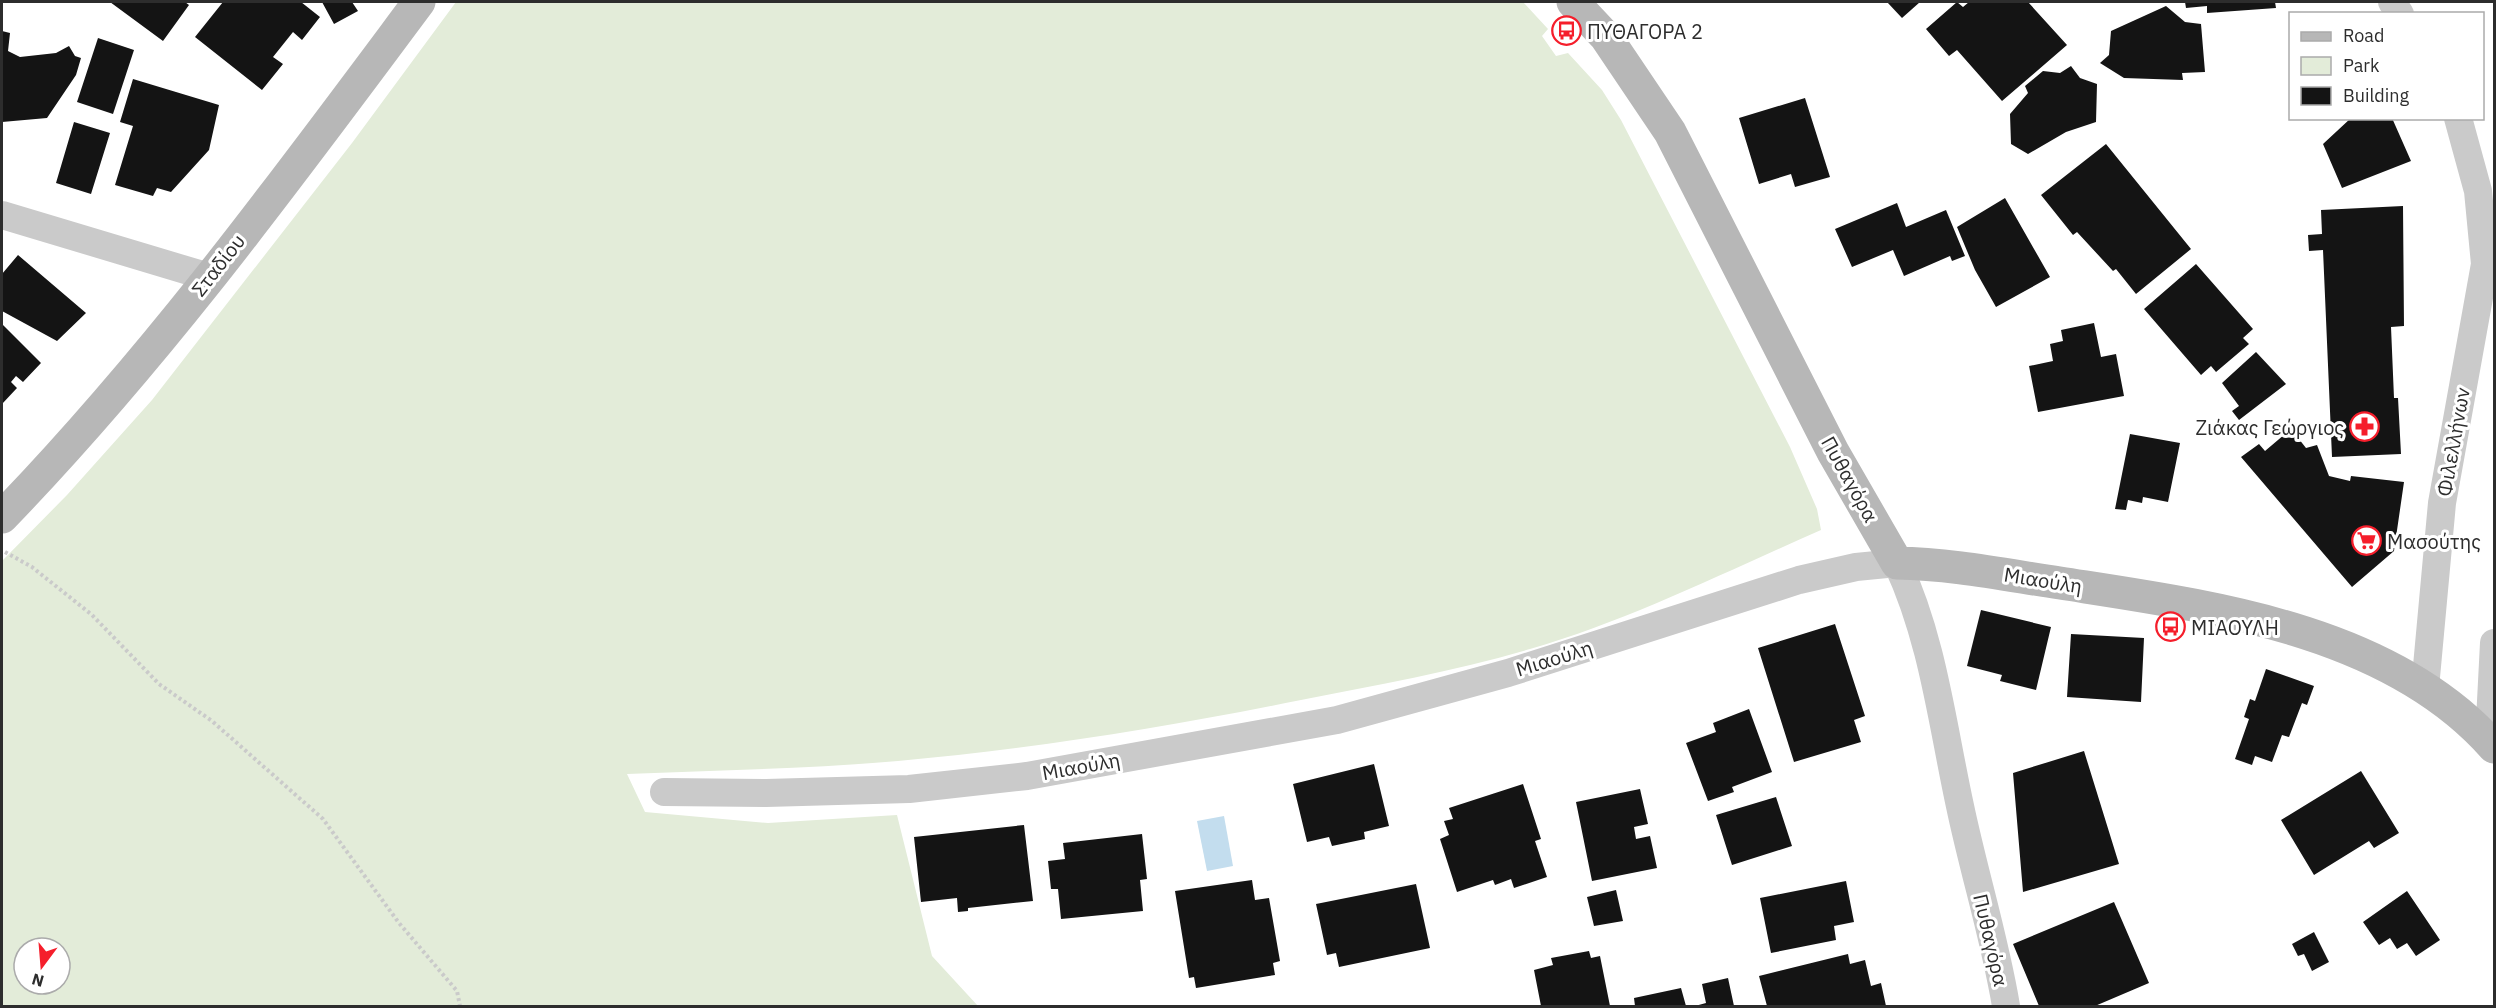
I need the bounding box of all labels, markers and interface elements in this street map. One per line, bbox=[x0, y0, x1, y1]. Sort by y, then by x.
legend bbox=[2289, 12, 2484, 120]
bus stop icon: ΠΥΘΑΓΟΡΑ 2 bbox=[1550, 15, 1582, 47]
place label: ΠΥΘΑΓΟΡΑ 2 bbox=[1587, 18, 1703, 45]
text: Road bbox=[2343, 24, 2384, 47]
text: Park bbox=[2343, 54, 2380, 77]
text: Building bbox=[2343, 84, 2410, 107]
street label: Σταδίου bbox=[185, 228, 251, 302]
street label: Φιλελλήνων bbox=[2430, 385, 2476, 499]
pharmacy icon: Ζιάκας Γεώργιος bbox=[2349, 411, 2381, 443]
place label: Ζιάκας Γεώργιος bbox=[2195, 414, 2344, 441]
street label: Πυθαγόρα bbox=[1815, 431, 1885, 527]
supermarket icon: Μασούτης bbox=[2350, 525, 2382, 557]
place label: Μασούτης bbox=[2387, 528, 2481, 555]
street label: Μιαούλη bbox=[2002, 561, 2084, 599]
bus stop icon: ΜΙΑΟΥΛΗ bbox=[2154, 611, 2186, 643]
place label: ΜΙΑΟΥΛΗ bbox=[2191, 614, 2279, 641]
street label: Μιαούλη bbox=[1512, 634, 1596, 682]
street label: Μιαούλη bbox=[1040, 746, 1122, 786]
street label: Πυθαγόρα bbox=[1967, 891, 2015, 989]
north arrow bbox=[12, 936, 72, 996]
text: N bbox=[30, 969, 46, 992]

